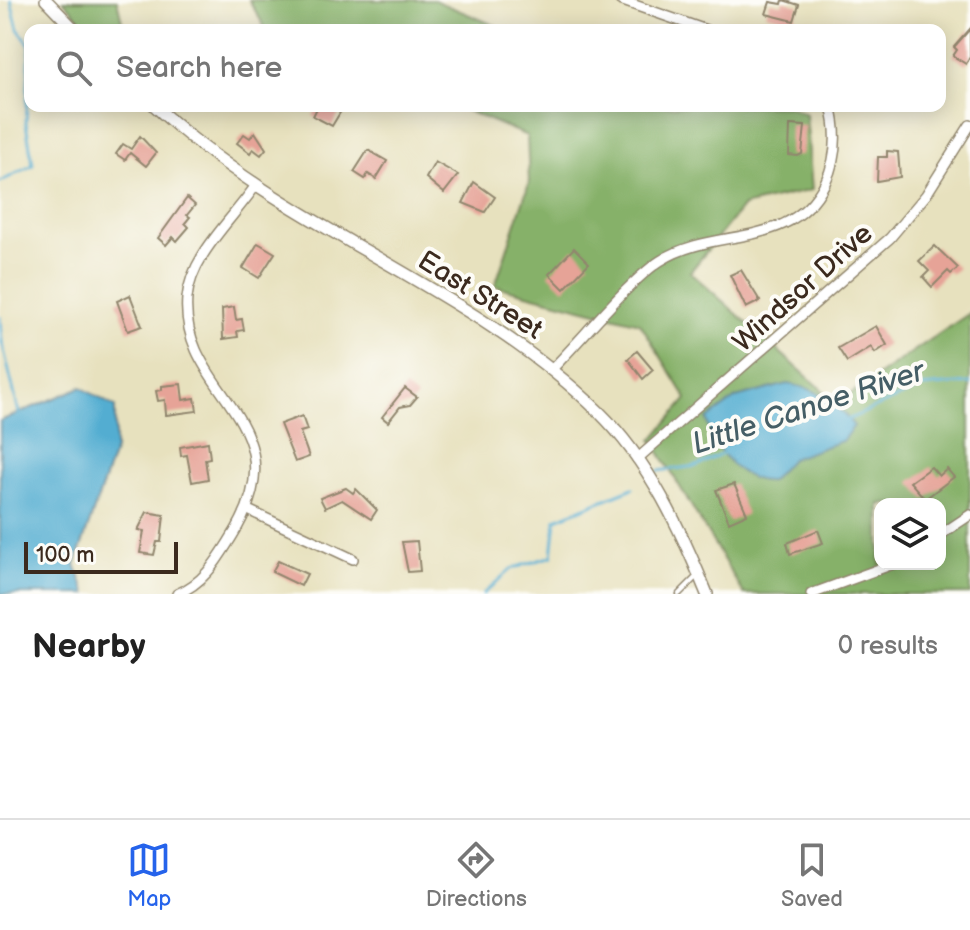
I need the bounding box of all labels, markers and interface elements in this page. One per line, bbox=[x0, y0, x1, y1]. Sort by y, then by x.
search box bbox=[24, 24, 946, 112]
icon: search bbox=[52, 46, 96, 90]
text: Search here bbox=[116, 50, 282, 86]
street label: Windsor Drive bbox=[727, 217, 879, 359]
street label: East Street bbox=[412, 244, 549, 347]
water label: Little Canoe River bbox=[688, 353, 931, 462]
map controls bbox=[874, 498, 946, 570]
button: layers bbox=[874, 498, 946, 570]
scale bar bbox=[24, 538, 178, 574]
text: 100 m bbox=[36, 542, 95, 569]
text: Nearby bbox=[32, 626, 146, 667]
text: 0 results bbox=[838, 631, 938, 662]
tab: Map bbox=[127, 838, 171, 913]
tab: Directions bbox=[426, 838, 527, 913]
tab: Saved bbox=[781, 838, 843, 913]

